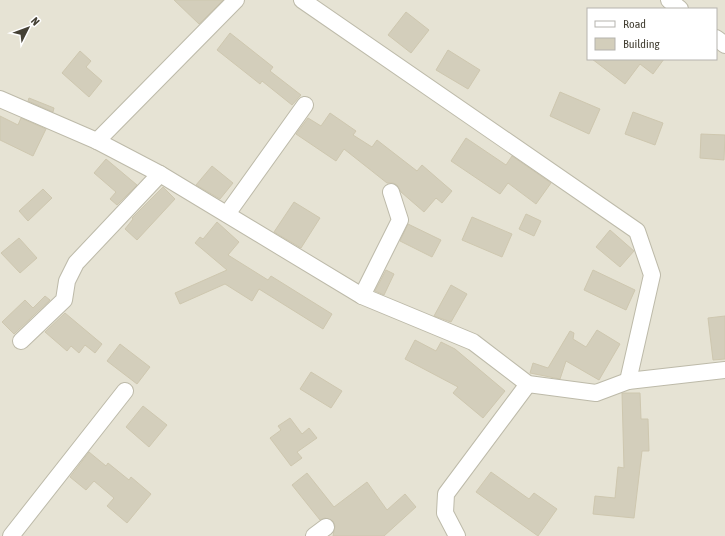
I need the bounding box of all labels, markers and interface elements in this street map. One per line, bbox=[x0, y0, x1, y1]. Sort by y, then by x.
north arrow bbox=[8, 8, 48, 48]
legend bbox=[587, 8, 717, 60]
text: N bbox=[29, 15, 42, 28]
text: Road bbox=[623, 17, 646, 31]
text: Building bbox=[623, 37, 661, 51]

